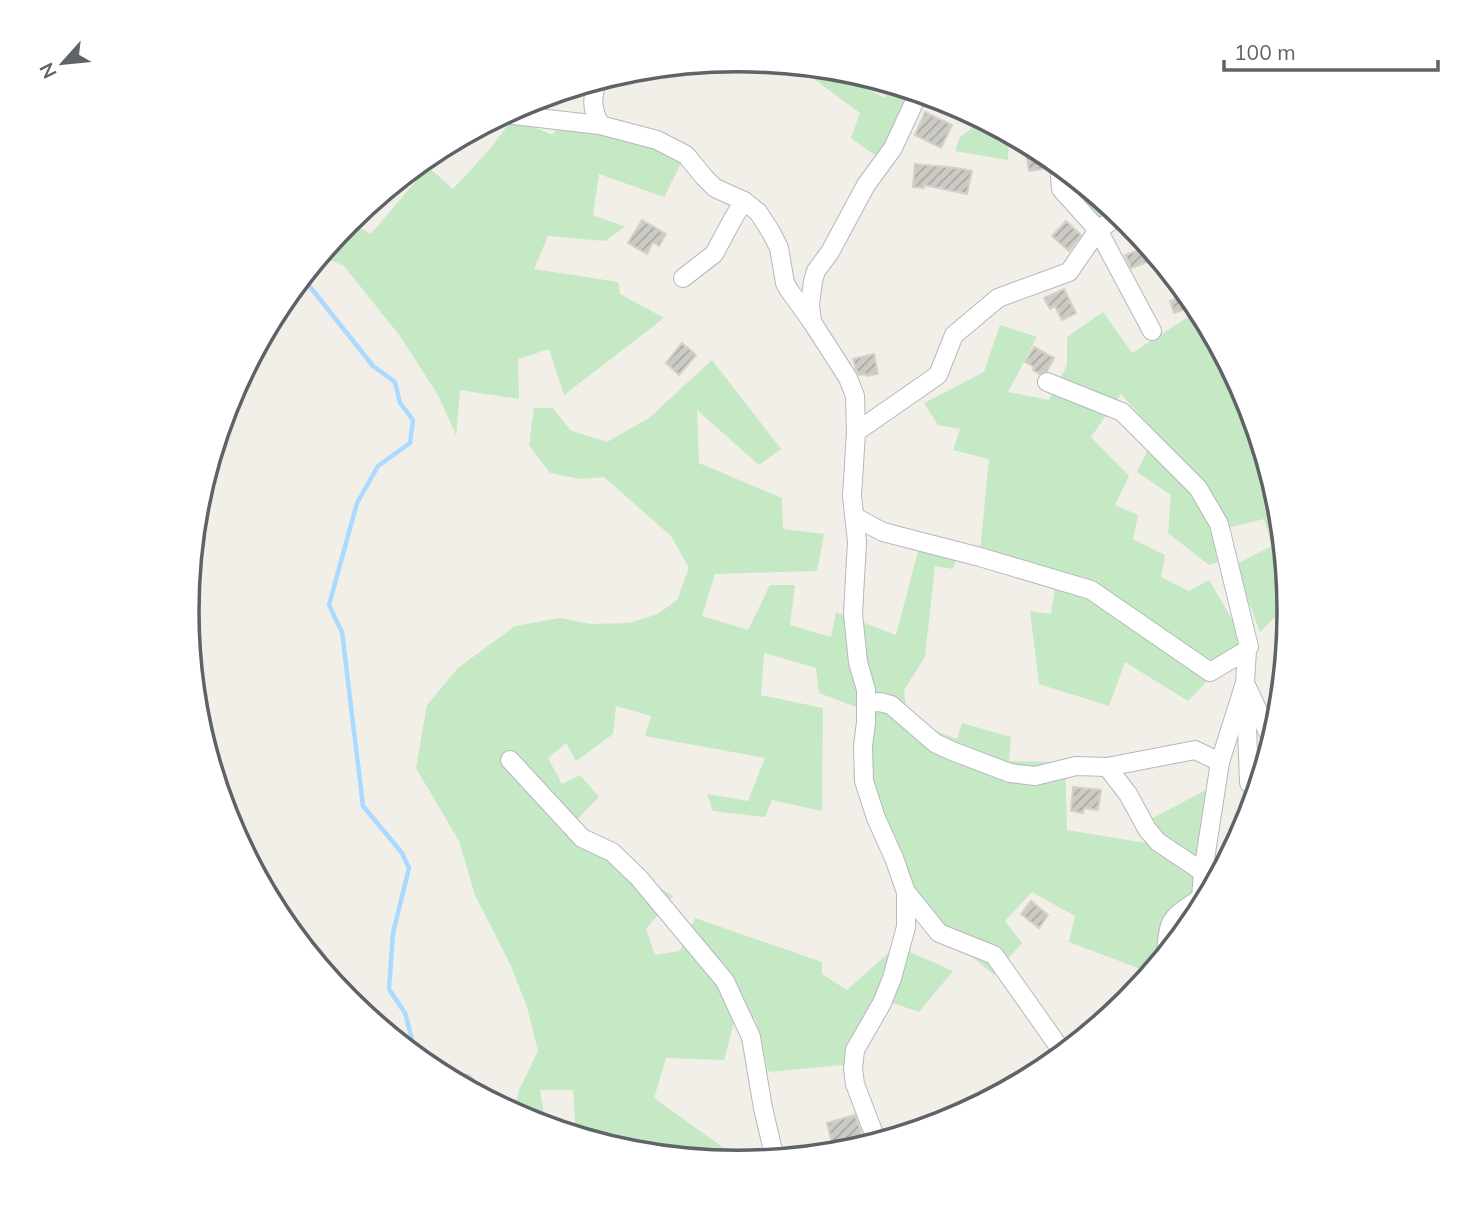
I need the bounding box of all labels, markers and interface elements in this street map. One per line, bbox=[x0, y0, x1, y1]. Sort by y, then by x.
north arrow bbox=[28, 28, 98, 98]
scale bar bbox=[1224, 28, 1438, 72]
text: 100 m bbox=[1234, 39, 1296, 65]
text: N bbox=[34, 59, 62, 83]

